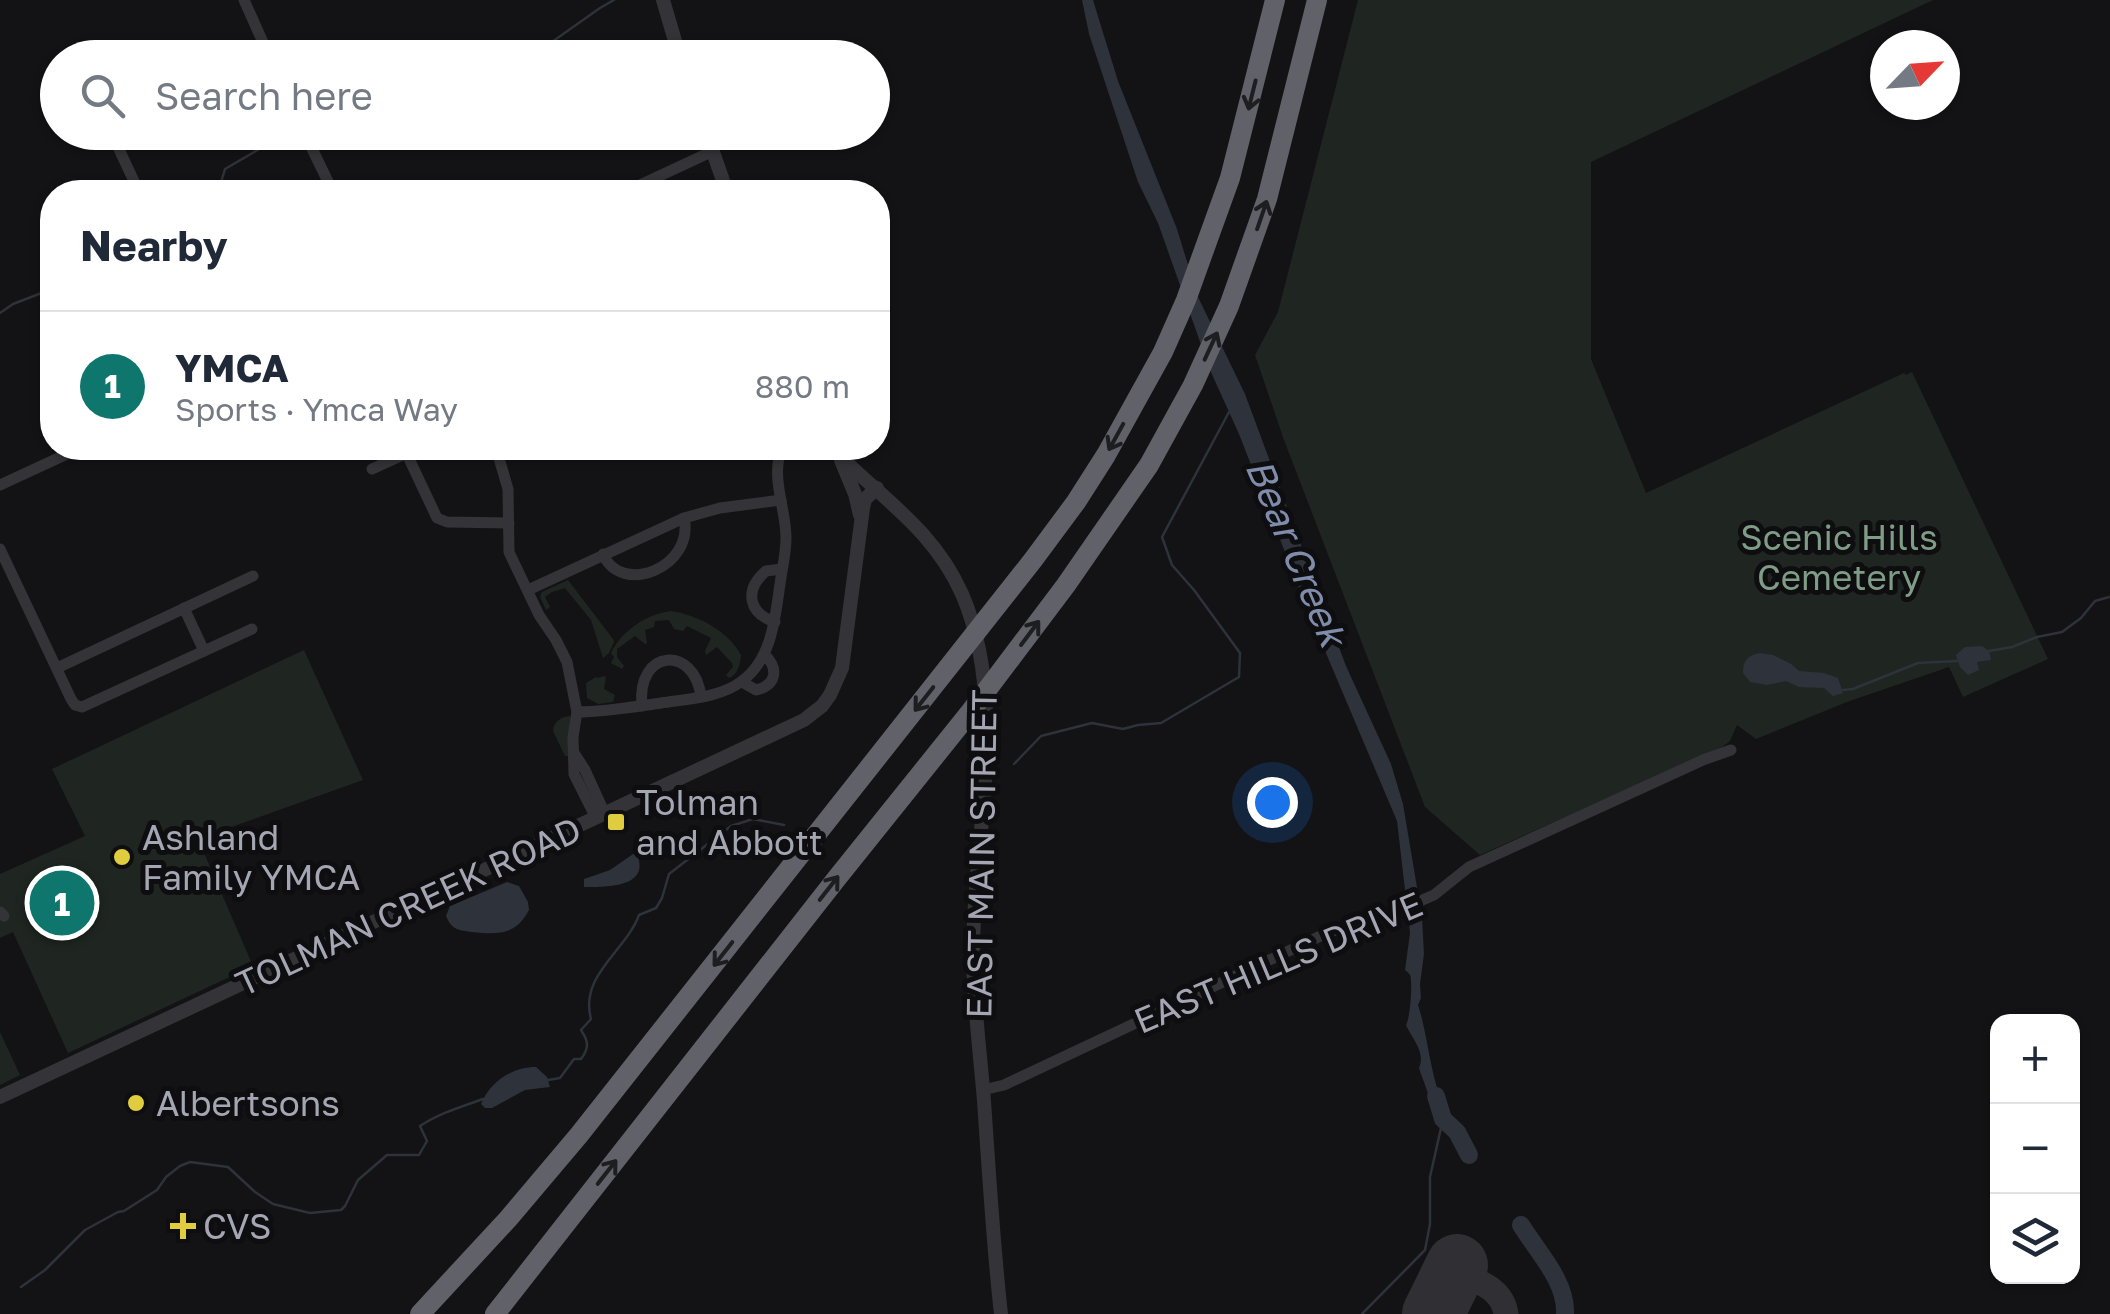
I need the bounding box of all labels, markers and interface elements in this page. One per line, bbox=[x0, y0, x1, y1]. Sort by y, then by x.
north arrow bbox=[1870, 30, 1960, 120]
search box bbox=[40, 40, 890, 150]
icon: search bbox=[75, 68, 130, 123]
text: Search here bbox=[155, 73, 373, 118]
one-way arrow bbox=[1242, 78, 1260, 110]
one-way arrow bbox=[1254, 200, 1272, 231]
text: Nearby bbox=[80, 220, 228, 270]
one-way arrow bbox=[1203, 332, 1222, 362]
text: YMCA bbox=[175, 345, 289, 390]
text: 1 bbox=[104, 367, 121, 405]
text: 880 m bbox=[755, 367, 850, 405]
text: Sports · Ymca Way bbox=[175, 390, 458, 428]
one-way arrow bbox=[1105, 422, 1125, 451]
water label: Bear Creek bbox=[1237, 452, 1358, 656]
park label: Scenic Hills Cemetery bbox=[1740, 516, 1938, 598]
one-way arrow bbox=[1020, 620, 1041, 647]
one-way arrow bbox=[914, 685, 935, 712]
street label: EAST MAIN STREET bbox=[957, 689, 1005, 1019]
your location bbox=[1247, 777, 1298, 828]
place label: Tolman and Abbott bbox=[636, 781, 823, 863]
street label: TOLMAN CREEK ROAD bbox=[229, 808, 587, 1004]
marker: Tolman and Abbott bbox=[605, 811, 627, 833]
place label: Ashland Family YMCA bbox=[142, 816, 360, 898]
marker: Ashland Family YMCA bbox=[111, 846, 133, 868]
pin: 1 bbox=[30, 866, 94, 940]
one-way arrow bbox=[818, 875, 839, 902]
street label: EAST HILLS DRIVE bbox=[1128, 882, 1428, 1042]
one-way arrow bbox=[713, 940, 734, 967]
map controls bbox=[1990, 1014, 2080, 1284]
button: + bbox=[1990, 1014, 2080, 1104]
place label: Albertsons bbox=[156, 1082, 340, 1124]
marker: Albertsons bbox=[125, 1092, 147, 1114]
button: − bbox=[1990, 1104, 2080, 1194]
one-way arrow bbox=[596, 1159, 618, 1185]
button: layers bbox=[1990, 1194, 2080, 1284]
place label: CVS bbox=[203, 1205, 271, 1247]
marker: CVS bbox=[172, 1215, 194, 1237]

